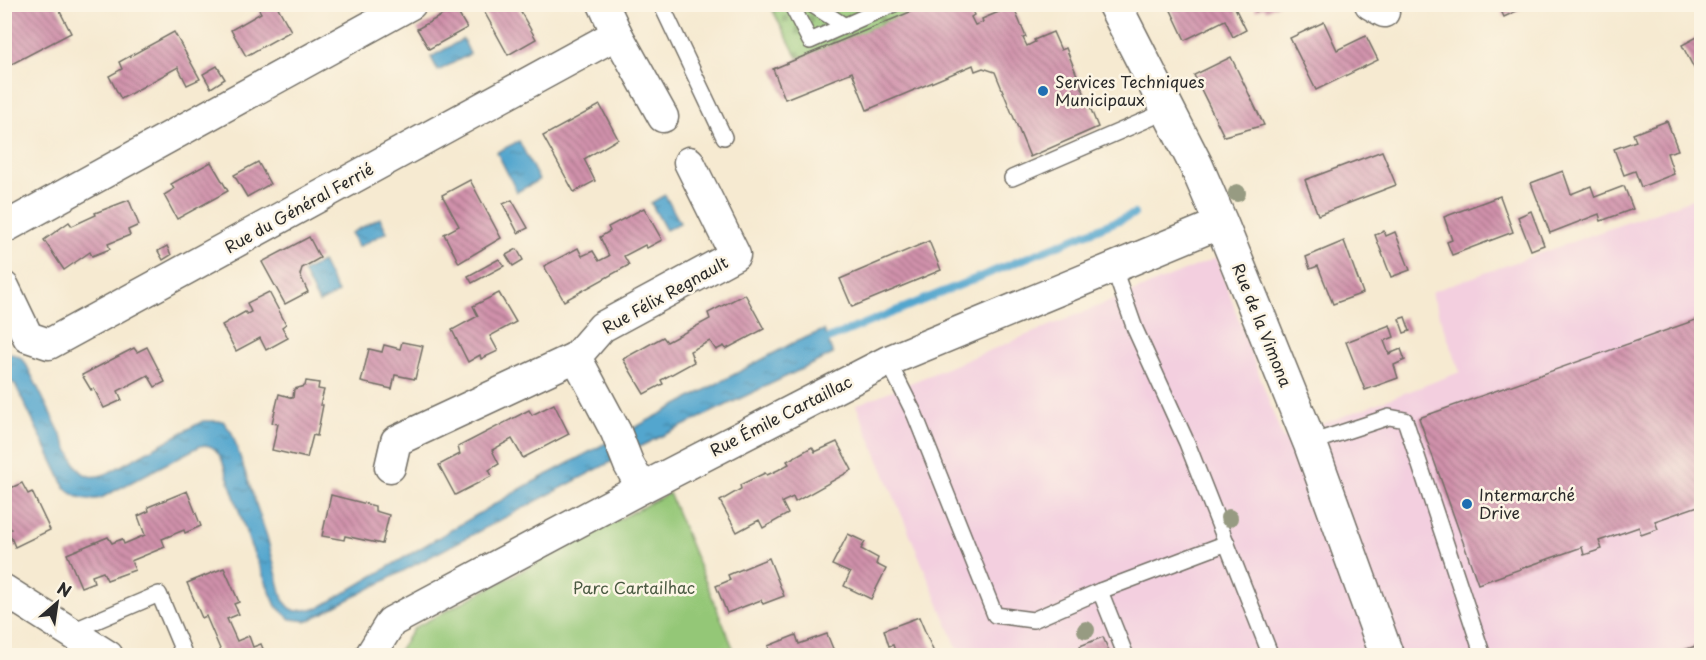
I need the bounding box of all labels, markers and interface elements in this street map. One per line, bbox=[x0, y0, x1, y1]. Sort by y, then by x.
place label: Services Techniques Municipaux bbox=[1055, 69, 1205, 111]
marker: Services Techniques Municipaux bbox=[1036, 84, 1050, 98]
street label: Rue du Général Ferrié bbox=[220, 156, 377, 258]
street label: Rue Félix Regnault bbox=[597, 249, 732, 339]
street label: Rue de la Vimona bbox=[1227, 259, 1299, 390]
street label: Rue Émile Cartaillac bbox=[705, 369, 856, 461]
place label: Intermarché Drive bbox=[1479, 482, 1575, 524]
marker: Intermarché Drive bbox=[1460, 497, 1474, 511]
north arrow bbox=[27, 573, 87, 633]
text: N bbox=[53, 575, 76, 603]
park label: Parc Cartailhac bbox=[573, 575, 695, 599]

